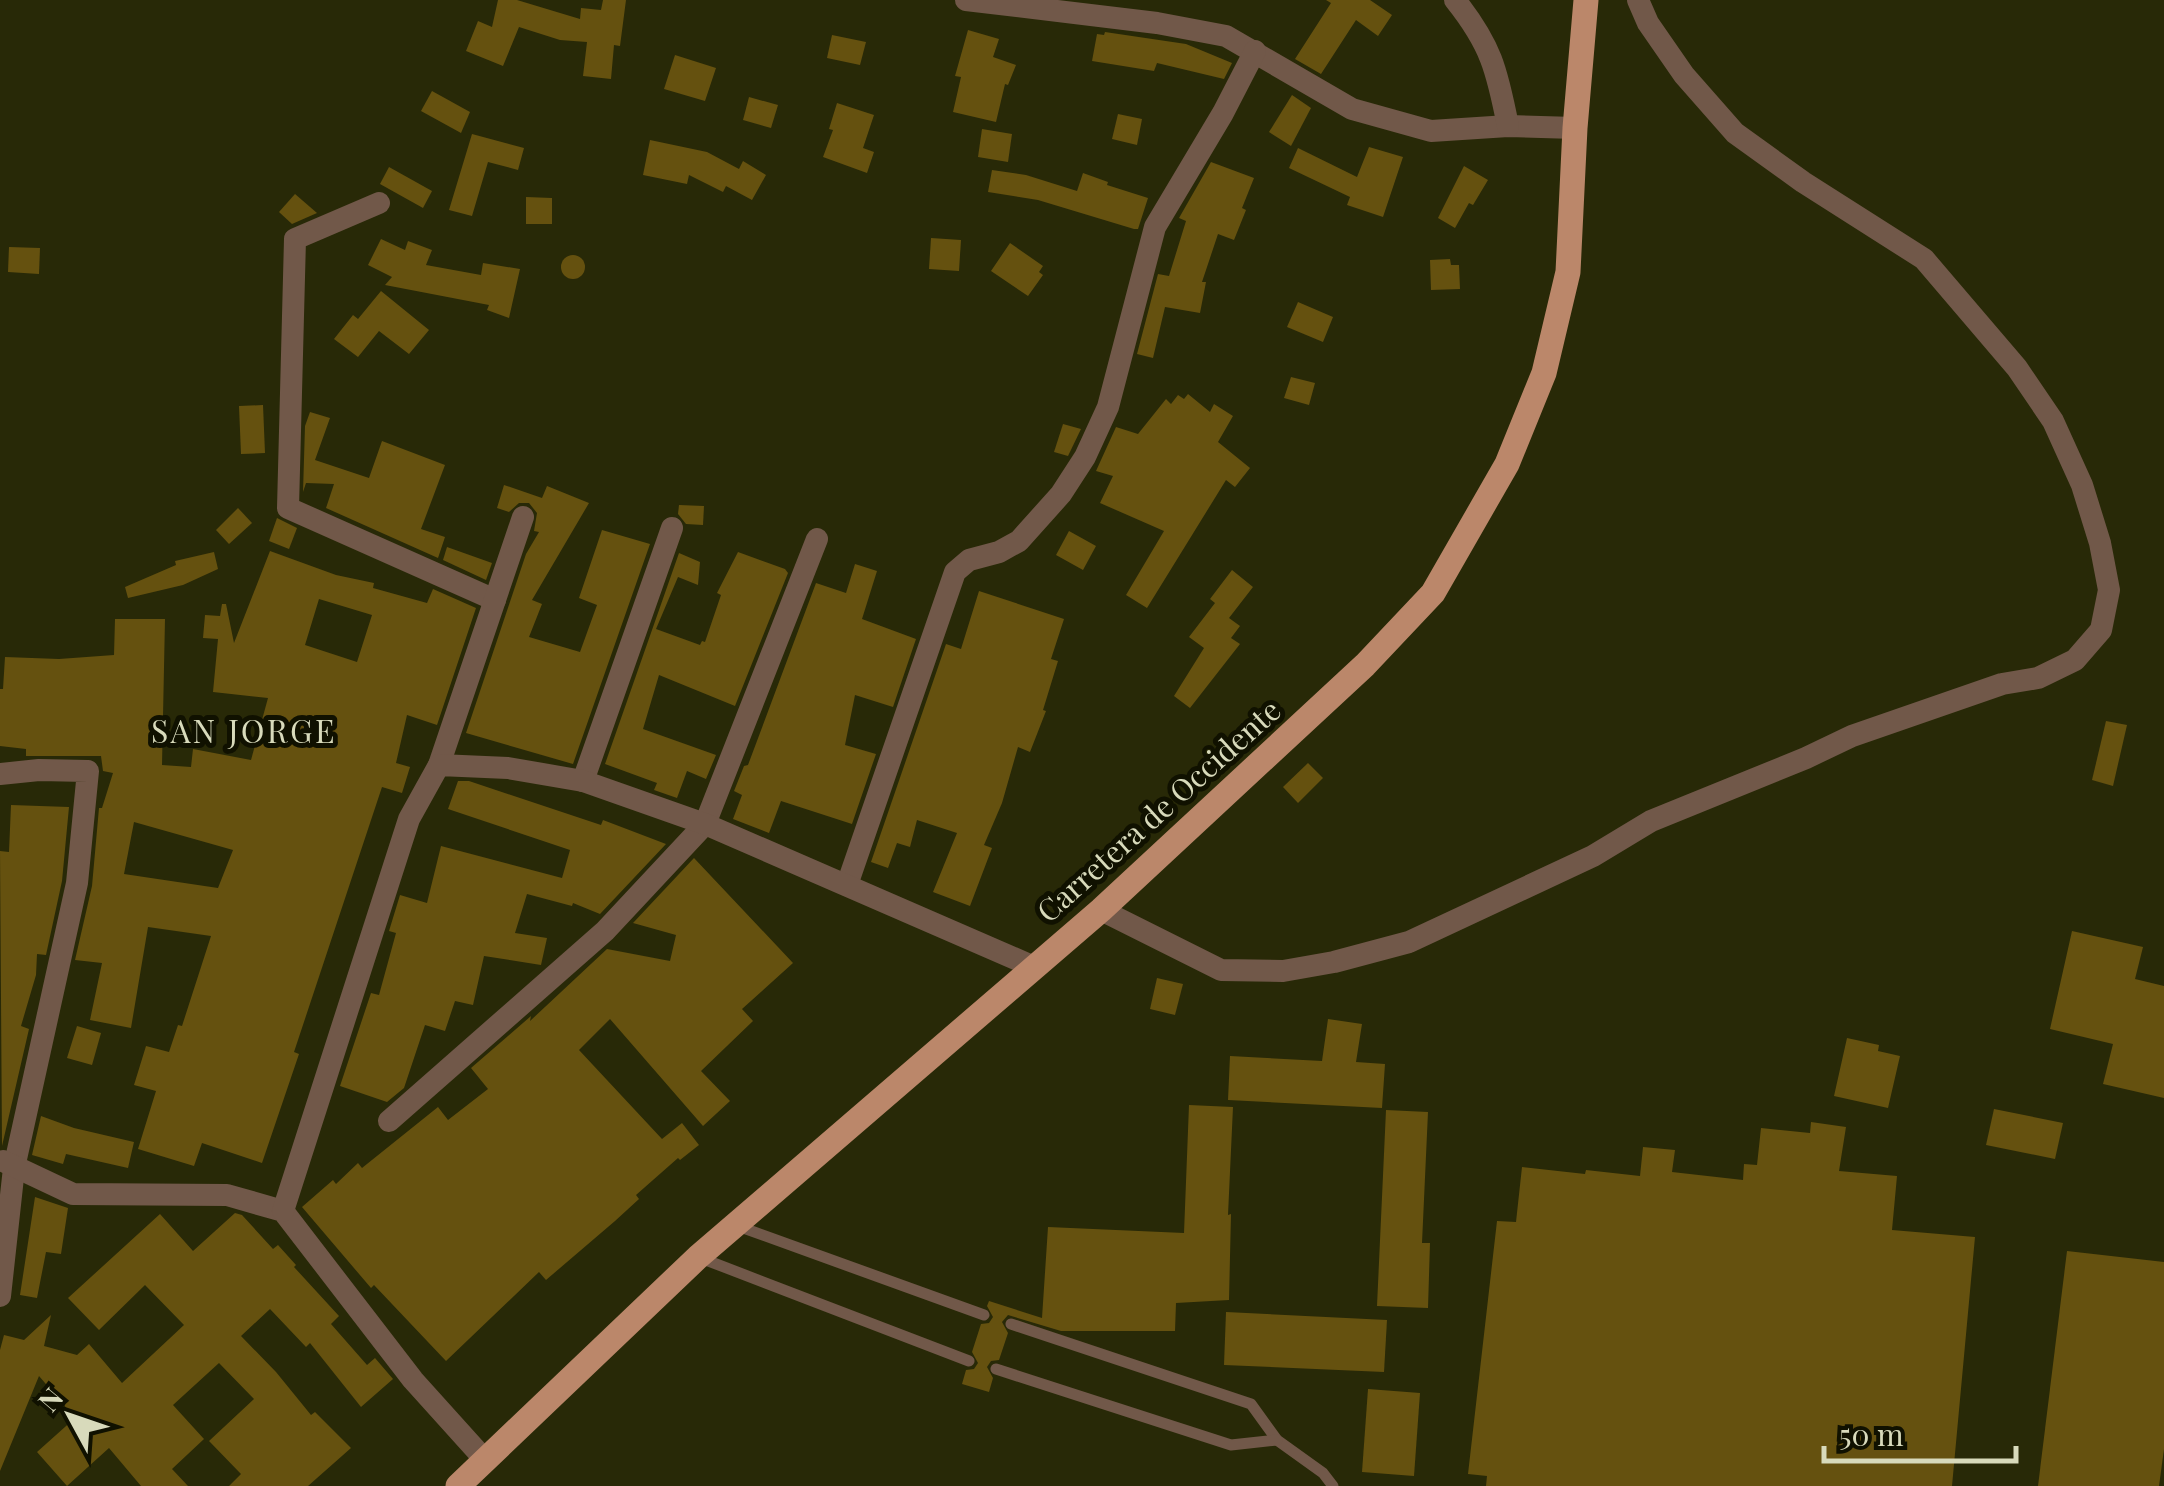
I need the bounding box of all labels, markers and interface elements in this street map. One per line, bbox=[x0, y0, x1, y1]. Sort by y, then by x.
street label: Carretera de Occidente bbox=[1028, 690, 1288, 930]
district label: SAN JORGE bbox=[151, 708, 337, 751]
north arrow bbox=[20, 1366, 120, 1466]
text: N bbox=[29, 1379, 70, 1419]
scale bar bbox=[1824, 1401, 2016, 1463]
text: 50 m bbox=[1839, 1414, 1904, 1454]

